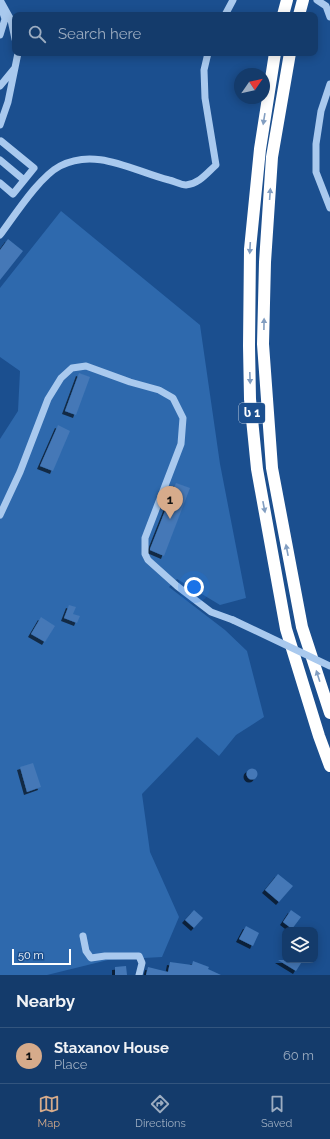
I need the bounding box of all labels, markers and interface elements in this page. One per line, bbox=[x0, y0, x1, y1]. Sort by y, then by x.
search box bbox=[12, 12, 318, 56]
icon: search bbox=[26, 23, 48, 45]
text: Search here bbox=[58, 25, 141, 43]
north arrow bbox=[234, 68, 270, 104]
one-way arrow bbox=[261, 113, 267, 125]
one-way arrow bbox=[266, 188, 273, 200]
one-way arrow bbox=[247, 242, 254, 254]
one-way arrow bbox=[260, 318, 267, 330]
one-way arrow bbox=[246, 372, 253, 384]
road number: ს 1 bbox=[239, 403, 265, 423]
pin: 1 bbox=[157, 486, 183, 519]
one-way arrow bbox=[261, 501, 267, 513]
one-way arrow bbox=[284, 544, 290, 556]
your location bbox=[184, 577, 204, 597]
one-way arrow bbox=[315, 670, 321, 682]
map controls bbox=[282, 927, 318, 963]
button: layers bbox=[282, 927, 318, 963]
scale bar bbox=[12, 947, 71, 966]
text: 50 m bbox=[18, 949, 44, 962]
text: Nearby bbox=[16, 991, 75, 1011]
text: Staxanov House bbox=[54, 1039, 169, 1057]
text: 1 bbox=[26, 1048, 32, 1063]
text: 60 m bbox=[283, 1048, 314, 1063]
text: Place bbox=[54, 1057, 87, 1072]
tab: Map bbox=[38, 1093, 60, 1130]
tab: Directions bbox=[135, 1093, 186, 1130]
tab: Saved bbox=[261, 1093, 292, 1130]

